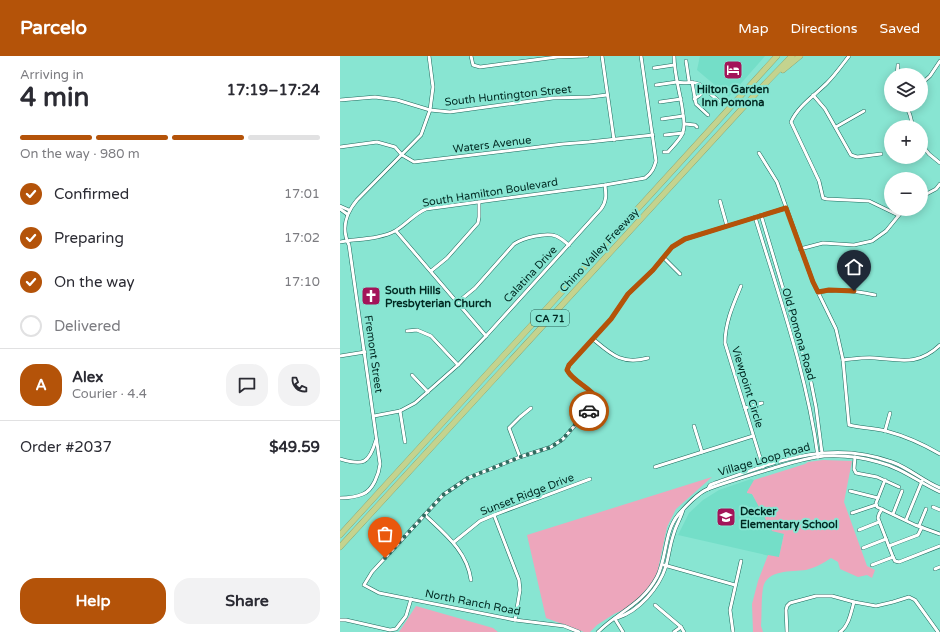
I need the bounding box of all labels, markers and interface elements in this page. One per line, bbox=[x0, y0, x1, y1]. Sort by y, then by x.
text: Parcelo bbox=[20, 17, 87, 39]
text: Map bbox=[738, 20, 769, 37]
text: Directions bbox=[791, 20, 858, 37]
text: Saved bbox=[880, 20, 920, 37]
hotel icon: Hilton Garden Inn Pomona bbox=[722, 59, 744, 81]
text: Arriving in bbox=[20, 67, 84, 83]
map controls bbox=[884, 68, 928, 216]
button: layers bbox=[884, 68, 928, 112]
text: 17:19–17:24 bbox=[227, 81, 320, 99]
text: 4 min bbox=[20, 82, 89, 113]
street label: South Huntington Street bbox=[444, 82, 572, 109]
place label: Hilton Garden Inn Pomona bbox=[697, 83, 770, 109]
button: + bbox=[884, 120, 928, 164]
street label: Waters Avenue bbox=[452, 133, 532, 156]
text: On the way · 980 m bbox=[20, 146, 140, 162]
button: − bbox=[884, 172, 928, 216]
street label: South Hamilton Boulevard bbox=[421, 175, 559, 210]
icon: check bbox=[20, 183, 42, 205]
text: Confirmed bbox=[54, 185, 129, 203]
text: 17:01 bbox=[284, 186, 320, 202]
street label: Chino Valley Freeway bbox=[557, 205, 642, 295]
icon: check bbox=[20, 227, 42, 249]
text: Preparing bbox=[54, 229, 124, 247]
text: 17:02 bbox=[284, 230, 320, 246]
street label: Calatina Drive bbox=[501, 243, 560, 305]
pin bbox=[837, 250, 871, 291]
icon: home bbox=[843, 256, 865, 278]
icon: check bbox=[20, 271, 42, 293]
text: On the way bbox=[54, 273, 134, 291]
text: 17:10 bbox=[284, 274, 320, 290]
place label: South Hills Presbyterian Church bbox=[385, 284, 492, 311]
church icon: South Hills Presbyterian Church bbox=[360, 285, 382, 307]
street label: Old Pomona Road bbox=[779, 286, 818, 382]
road number: CA 71 bbox=[531, 310, 569, 326]
street label: Fremont Street bbox=[362, 314, 385, 394]
text: Delivered bbox=[54, 317, 121, 335]
street label: Viewpoint Circle bbox=[729, 345, 766, 429]
button: chat bbox=[226, 364, 268, 406]
button: phone bbox=[278, 364, 320, 406]
text: Alex bbox=[72, 368, 103, 386]
text: A bbox=[35, 376, 47, 394]
text: Courier · 4.4 bbox=[72, 386, 147, 402]
courier bbox=[569, 391, 609, 431]
icon: car bbox=[578, 400, 600, 422]
text: Order #2037 bbox=[20, 438, 112, 456]
text: $49.59 bbox=[269, 438, 320, 456]
street label: Village Loop Road bbox=[717, 440, 812, 479]
street label: Sunset Ridge Drive bbox=[479, 471, 576, 518]
place label: Decker Elementary School bbox=[740, 505, 838, 532]
school or university icon: Decker Elementary School bbox=[715, 506, 737, 528]
pin bbox=[368, 517, 402, 558]
icon: bag bbox=[374, 523, 396, 545]
button: Help bbox=[20, 578, 166, 624]
button: Share bbox=[174, 578, 320, 624]
street label: North Ranch Road bbox=[424, 587, 522, 618]

